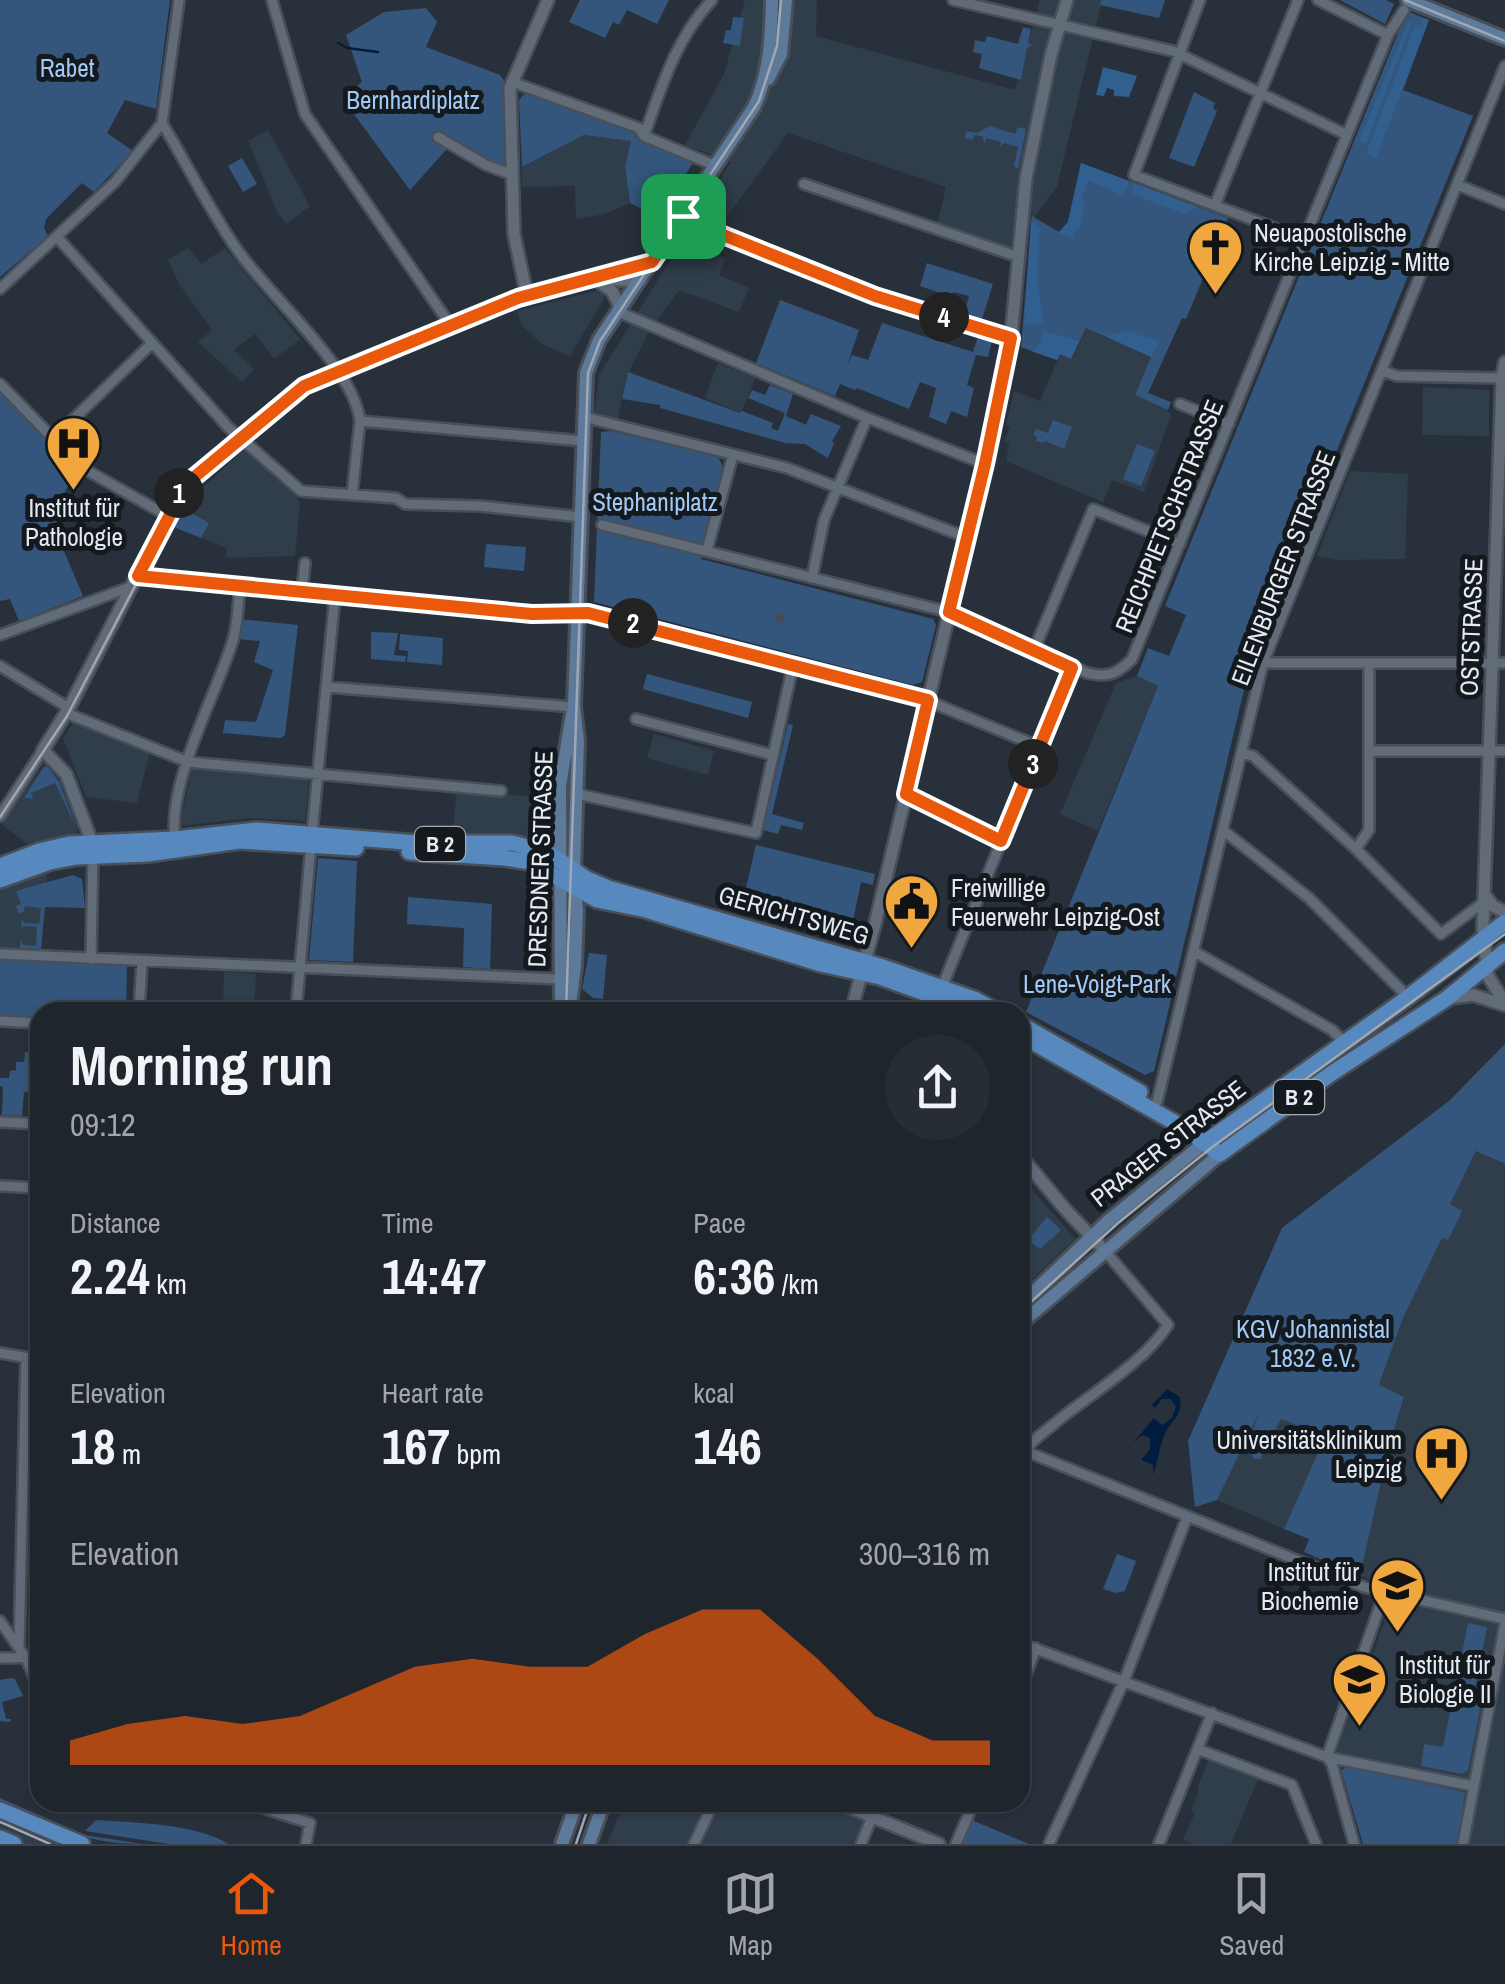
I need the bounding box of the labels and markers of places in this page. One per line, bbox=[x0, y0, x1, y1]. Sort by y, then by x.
pin bbox=[641, 174, 726, 259]
place label: Neuapostolische Kirche Leipzig - Mitte bbox=[1254, 216, 1450, 279]
church icon: Neuapostolische Kirche Leipzig - Mitte bbox=[1185, 217, 1245, 296]
pin: 4 bbox=[919, 292, 969, 342]
hospital icon: Institut für Pathologie bbox=[44, 413, 104, 492]
pin: 1 bbox=[154, 468, 204, 518]
place label: Institut für Pathologie bbox=[25, 491, 123, 554]
pin: 2 bbox=[608, 598, 658, 648]
pin: 3 bbox=[1008, 739, 1058, 789]
place label: Freiwillige Feuerwehr Leipzig-Ost bbox=[951, 871, 1160, 934]
public building icon: Freiwillige Feuerwehr Leipzig-Ost bbox=[882, 872, 942, 951]
place label: Universitätsklinikum Leipzig bbox=[1216, 1423, 1403, 1486]
hospital icon: Universitätsklinikum Leipzig bbox=[1411, 1424, 1471, 1503]
place label: Institut für Biochemie bbox=[1261, 1555, 1359, 1618]
school or university icon: Institut für Biochemie bbox=[1368, 1556, 1428, 1635]
place label: Institut für Biologie II bbox=[1399, 1648, 1491, 1711]
school or university icon: Institut für Biologie II bbox=[1330, 1649, 1390, 1728]

